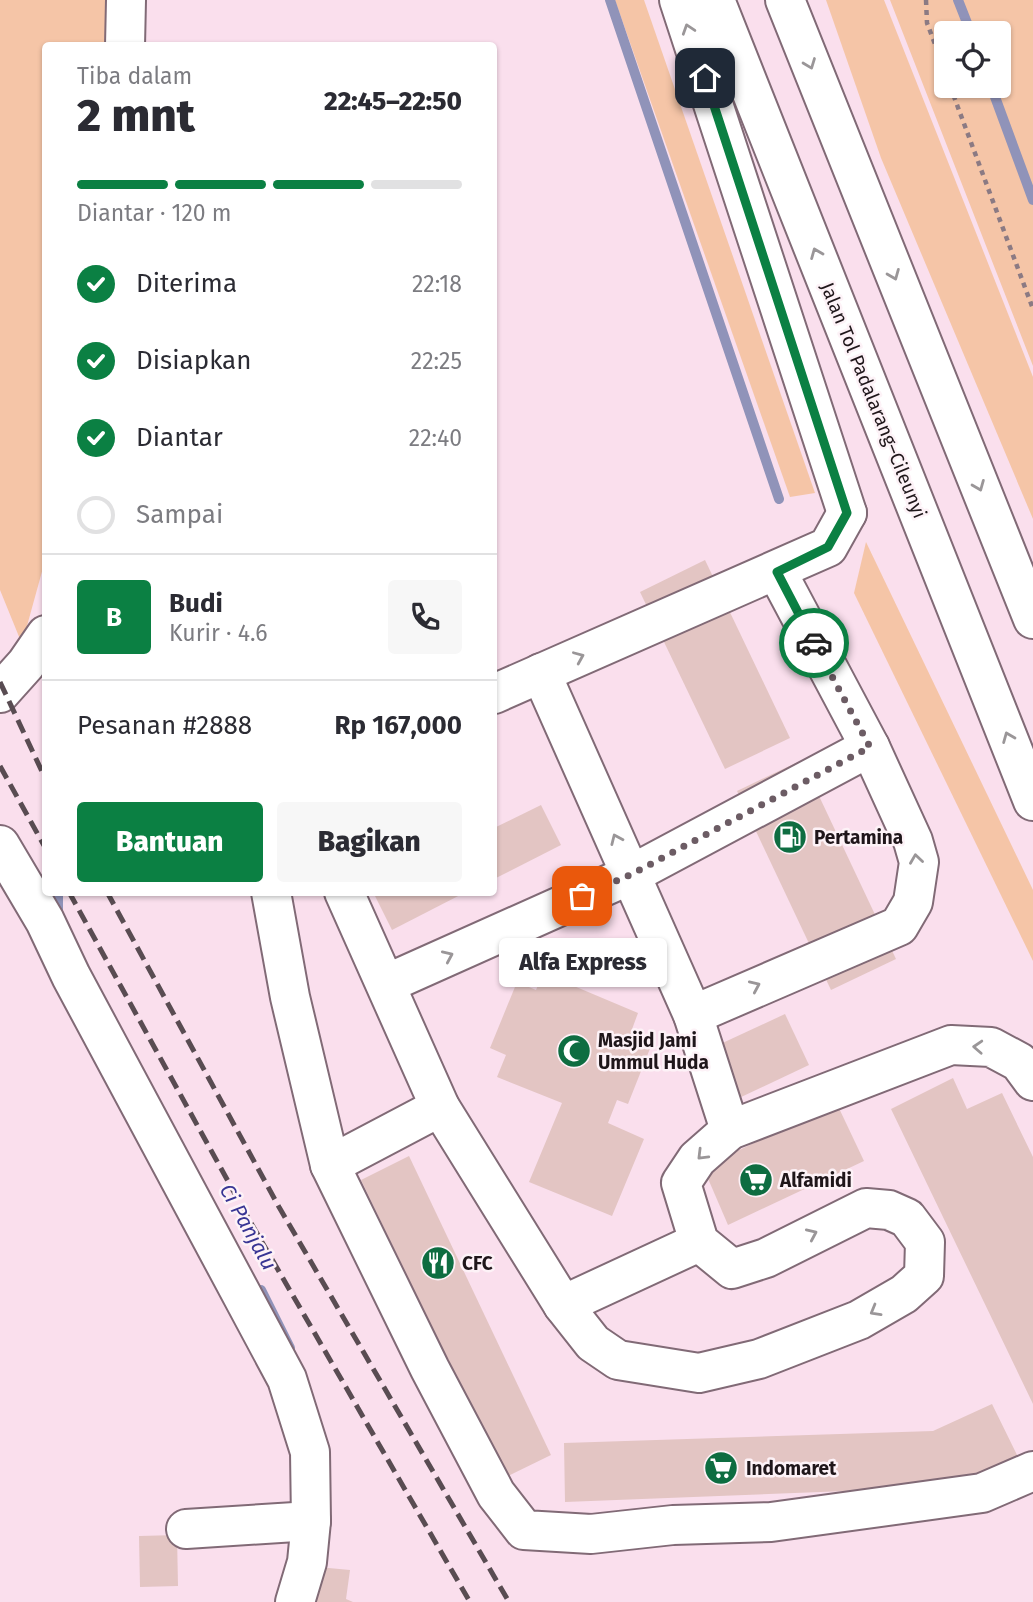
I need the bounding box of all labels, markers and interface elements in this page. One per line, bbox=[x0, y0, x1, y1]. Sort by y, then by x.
map controls bbox=[934, 21, 1011, 98]
button: locate bbox=[934, 21, 1011, 98]
one-way arrow bbox=[682, 23, 697, 35]
pin bbox=[675, 48, 735, 108]
one-way arrow bbox=[801, 57, 815, 69]
icon: home bbox=[686, 59, 724, 97]
text: Tiba dalam bbox=[77, 62, 192, 90]
text: 22:45–22:50 bbox=[324, 86, 462, 117]
text: 2 mnt bbox=[77, 88, 195, 143]
text: Diantar · 120 m bbox=[77, 199, 232, 227]
one-way arrow bbox=[810, 247, 824, 259]
icon: check bbox=[77, 265, 115, 303]
text: Diterima bbox=[136, 268, 237, 299]
one-way arrow bbox=[885, 268, 899, 280]
text: 22:18 bbox=[412, 270, 462, 298]
street label: Jalan Tol Padalarang–Cileunyi bbox=[816, 279, 931, 521]
icon: check bbox=[77, 342, 115, 380]
text: Disiapkan bbox=[136, 345, 251, 376]
text: 22:25 bbox=[411, 347, 462, 375]
icon: check bbox=[77, 419, 115, 457]
text: Diantar bbox=[136, 422, 223, 453]
text: 22:40 bbox=[409, 424, 462, 452]
one-way arrow bbox=[971, 479, 985, 491]
text: Sampai bbox=[136, 499, 223, 530]
button: phone bbox=[388, 580, 462, 654]
text: Budi bbox=[169, 588, 223, 619]
text: B bbox=[106, 602, 122, 633]
courier bbox=[779, 608, 849, 678]
text: Kurir · 4.6 bbox=[169, 619, 267, 647]
icon: car bbox=[795, 624, 833, 662]
one-way arrow bbox=[571, 651, 584, 665]
text: Pesanan #2888 bbox=[77, 710, 252, 741]
text: Rp 167,000 bbox=[335, 710, 462, 741]
one-way arrow bbox=[1002, 732, 1016, 744]
button: Bantuan bbox=[77, 802, 263, 882]
button: Bagikan bbox=[277, 802, 462, 882]
fuel station icon: Pertamina bbox=[771, 818, 809, 856]
place label: Pertamina bbox=[814, 826, 903, 849]
one-way arrow bbox=[610, 834, 624, 846]
one-way arrow bbox=[909, 853, 924, 865]
pin bbox=[552, 866, 612, 926]
icon: bag bbox=[563, 877, 601, 915]
callout: Alfa Express bbox=[498, 938, 666, 987]
text: Alfa Express bbox=[519, 948, 647, 976]
one-way arrow bbox=[441, 950, 453, 964]
one-way arrow bbox=[748, 980, 760, 994]
place label: Masjid Jami Ummul Huda bbox=[598, 1029, 709, 1074]
mosque icon: Masjid Jami Ummul Huda bbox=[555, 1032, 593, 1070]
one-way arrow bbox=[972, 1039, 983, 1054]
one-way arrow bbox=[698, 1147, 711, 1160]
supermarket icon: Alfamidi bbox=[737, 1161, 775, 1199]
place label: Alfamidi bbox=[779, 1169, 852, 1192]
water label: Ci Panjalu bbox=[214, 1179, 282, 1275]
one-way arrow bbox=[805, 1228, 817, 1242]
restaurant icon: CFC bbox=[419, 1244, 457, 1282]
place label: CFC bbox=[462, 1252, 493, 1275]
one-way arrow bbox=[869, 1303, 882, 1316]
supermarket icon: Indomaret bbox=[702, 1449, 740, 1487]
place label: Indomaret bbox=[746, 1457, 837, 1480]

